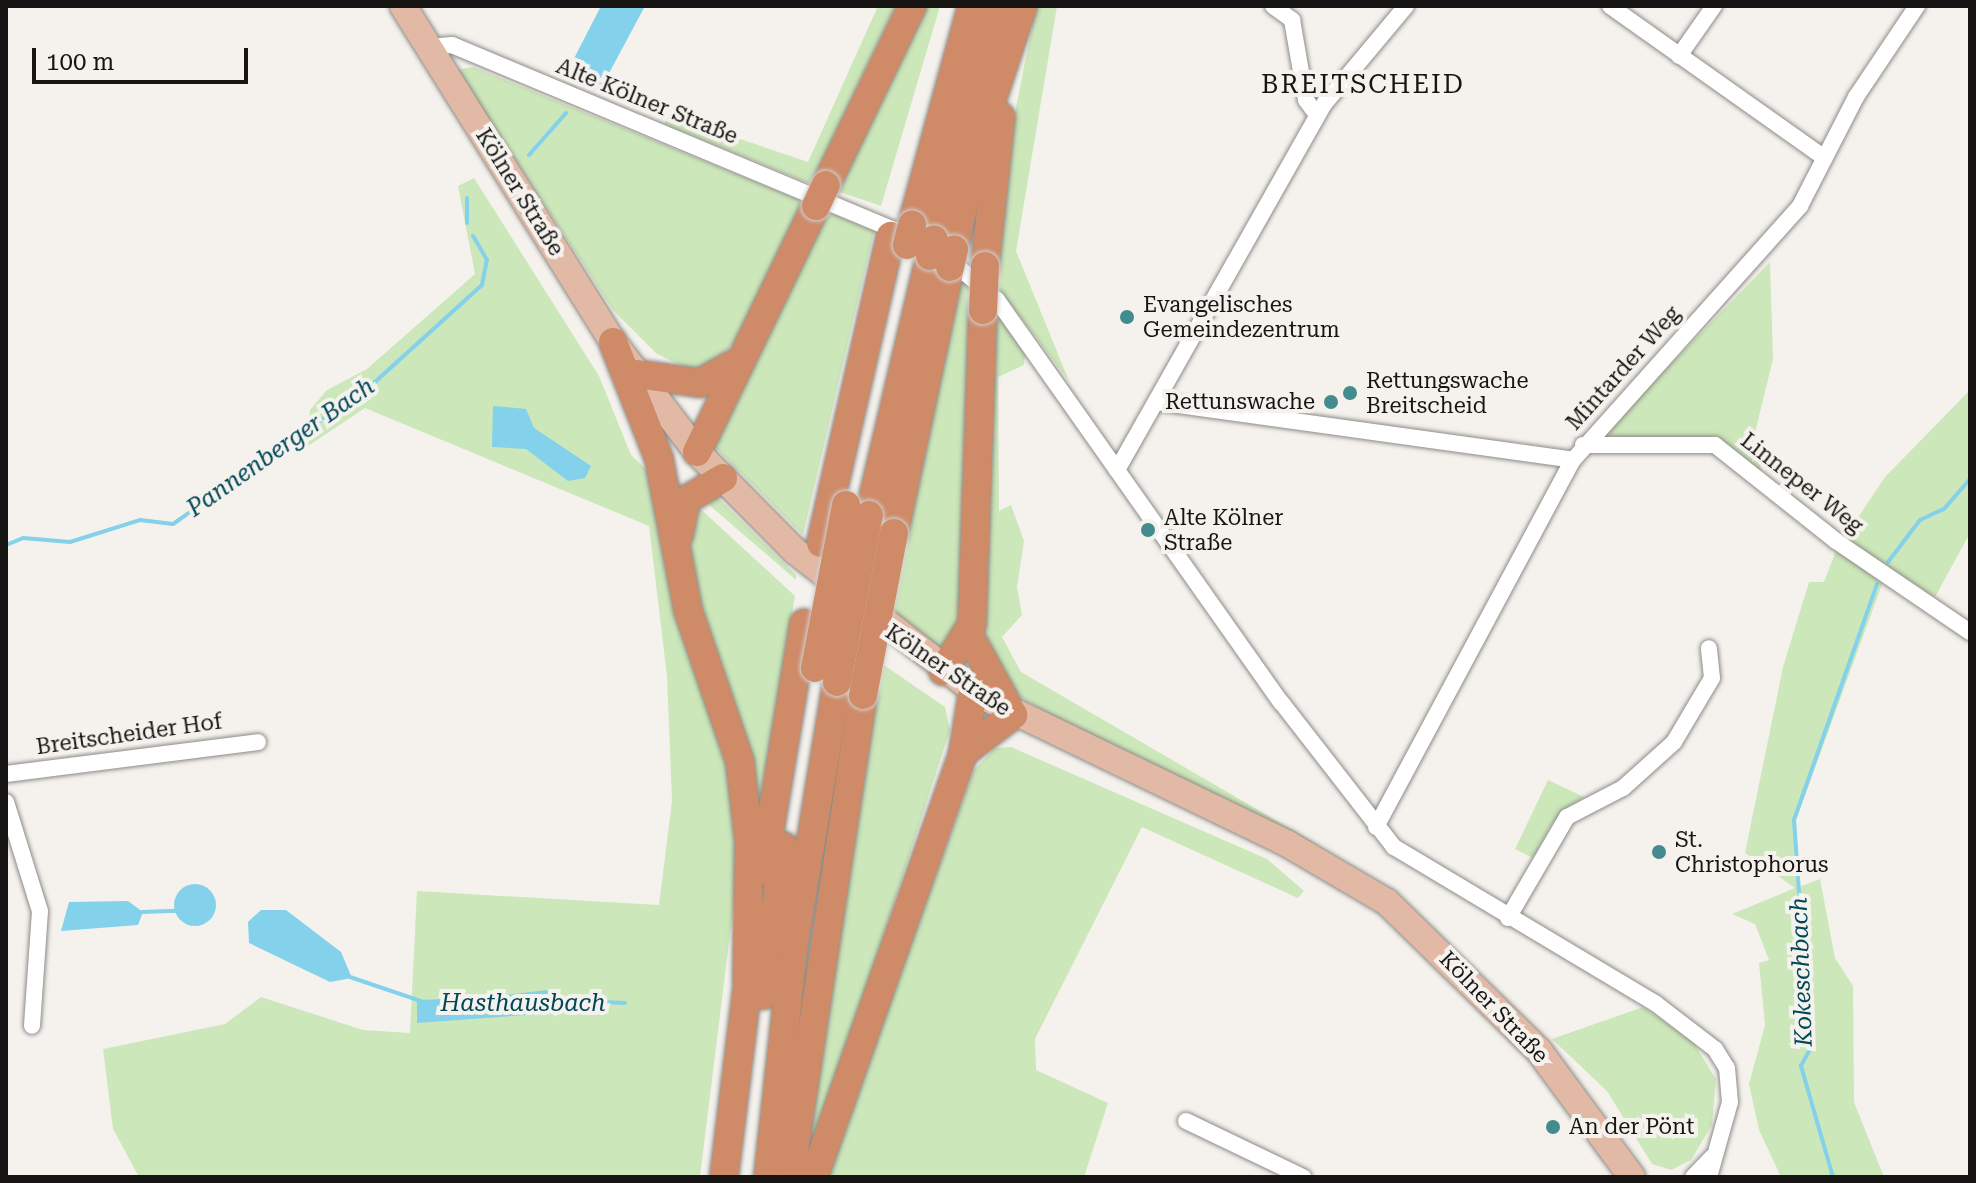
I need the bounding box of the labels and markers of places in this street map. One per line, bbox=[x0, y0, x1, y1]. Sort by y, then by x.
place label: Evangelisches Gemeindezentrum bbox=[1143, 291, 1340, 342]
marker: Evangelisches Gemeindezentrum bbox=[1118, 308, 1136, 326]
place label: Rettungswache Breitscheid bbox=[1366, 367, 1528, 418]
marker: Rettungswache Breitscheid bbox=[1341, 384, 1359, 402]
place label: Rettunswache bbox=[1165, 389, 1315, 415]
marker: Rettunswache bbox=[1322, 393, 1340, 411]
place label: Alte Kölner Straße bbox=[1164, 504, 1283, 556]
marker: Alte Kölner Straße bbox=[1139, 521, 1157, 539]
place label: St. Christophorus bbox=[1675, 826, 1828, 878]
marker: St. Christophorus bbox=[1650, 843, 1668, 861]
place label: An der Pönt bbox=[1569, 1114, 1694, 1140]
marker: An der Pönt bbox=[1544, 1118, 1562, 1136]

